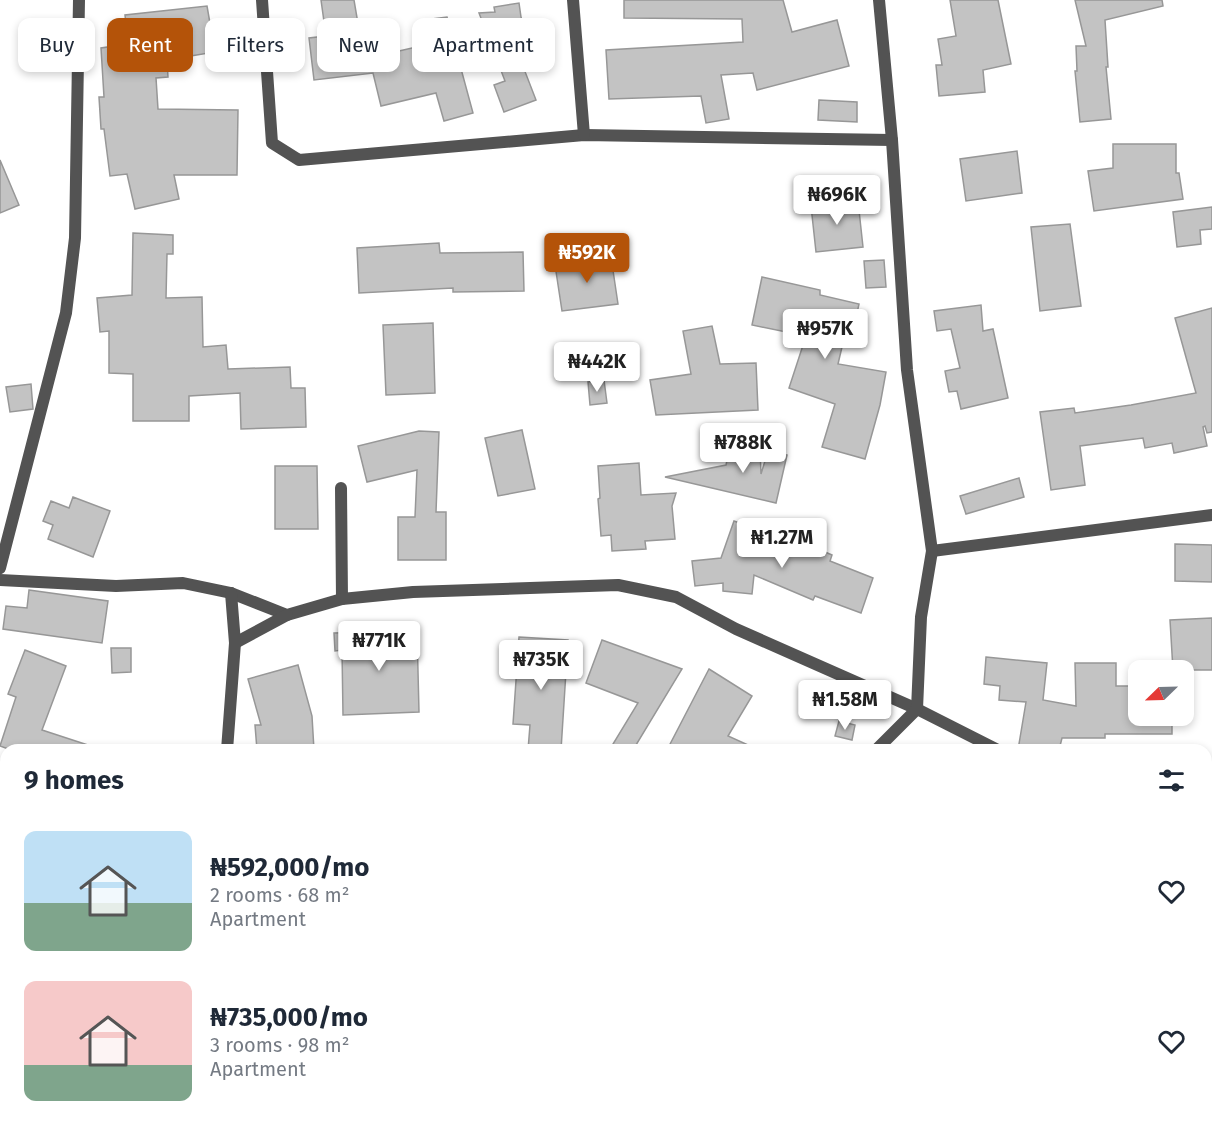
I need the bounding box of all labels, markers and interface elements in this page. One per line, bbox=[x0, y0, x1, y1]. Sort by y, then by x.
chip: Buy bbox=[18, 18, 95, 72]
chip: Rent bbox=[107, 18, 193, 72]
chip: Filters bbox=[205, 18, 305, 72]
chip: New bbox=[317, 18, 400, 72]
chip: Apartment bbox=[412, 18, 555, 72]
pin: ₦696K bbox=[795, 175, 879, 226]
text: ₦696K bbox=[807, 182, 867, 206]
pin: ₦592K bbox=[545, 233, 629, 284]
text: ₦592K bbox=[558, 240, 616, 264]
pin: ₦957K bbox=[783, 309, 867, 360]
text: ₦957K bbox=[797, 316, 853, 340]
pin: ₦442K bbox=[555, 342, 639, 393]
text: ₦442K bbox=[568, 349, 626, 373]
pin: ₦788K bbox=[701, 423, 785, 474]
text: ₦788K bbox=[714, 430, 772, 454]
pin: ₦1.27M bbox=[733, 518, 831, 569]
text: ₦1.27M bbox=[751, 525, 813, 549]
pin: ₦771K bbox=[337, 621, 421, 672]
text: ₦771K bbox=[352, 628, 406, 652]
pin: ₦735K bbox=[499, 640, 583, 691]
text: ₦735K bbox=[513, 647, 569, 671]
north arrow bbox=[1128, 660, 1194, 726]
map controls bbox=[1128, 660, 1194, 726]
pin: ₦1.58M bbox=[796, 680, 894, 731]
text: ₦1.58M bbox=[812, 687, 878, 711]
icon: filters bbox=[1155, 764, 1188, 797]
text: 9 homes bbox=[24, 765, 124, 796]
text: ₦592,000/mo bbox=[210, 852, 369, 883]
icon: home bbox=[72, 855, 144, 927]
icon: heart bbox=[1155, 875, 1188, 908]
text: 2 rooms · 68 m² bbox=[210, 883, 350, 907]
text: Apartment bbox=[210, 907, 306, 931]
text: ₦735,000/mo bbox=[210, 1002, 368, 1033]
icon: home bbox=[72, 1005, 144, 1077]
icon: heart bbox=[1155, 1025, 1188, 1058]
text: 3 rooms · 98 m² bbox=[210, 1033, 350, 1057]
text: Apartment bbox=[210, 1057, 306, 1081]

